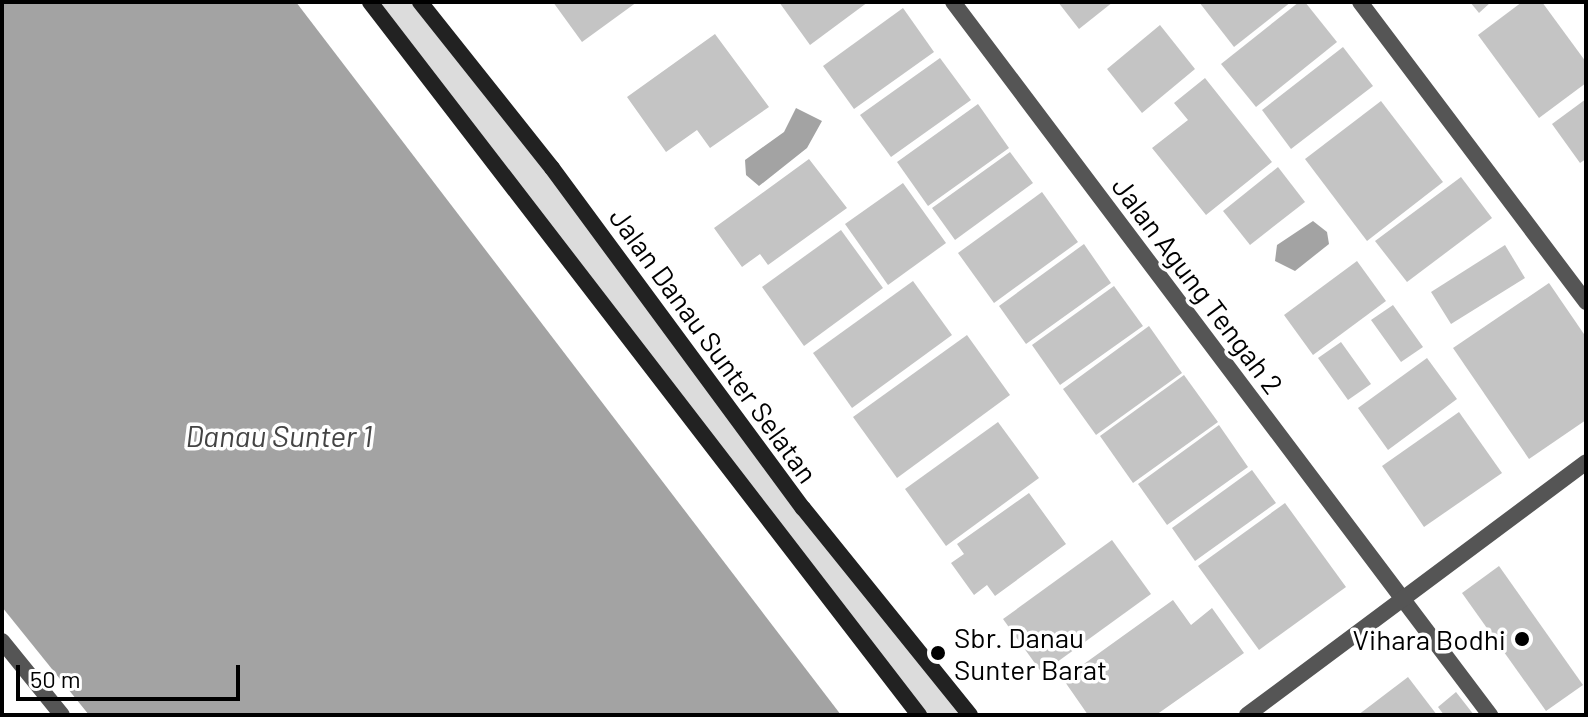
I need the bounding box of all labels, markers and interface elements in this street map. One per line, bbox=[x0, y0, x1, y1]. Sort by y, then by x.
street label: Jalan Agung Tengah 2 bbox=[1105, 170, 1291, 400]
street label: Jalan Danau Sunter Selatan bbox=[603, 201, 825, 489]
water label: Danau Sunter 1 bbox=[186, 417, 372, 453]
place label: Sbr. Danau Sunter Barat bbox=[954, 620, 1107, 686]
place label: Vihara Bodhi bbox=[1353, 622, 1506, 656]
marker: Vihara Bodhi bbox=[1513, 630, 1531, 648]
marker: Sbr. Danau Sunter Barat bbox=[929, 644, 947, 662]
scale bar bbox=[20, 649, 244, 699]
text: 50 m bbox=[30, 664, 81, 693]

